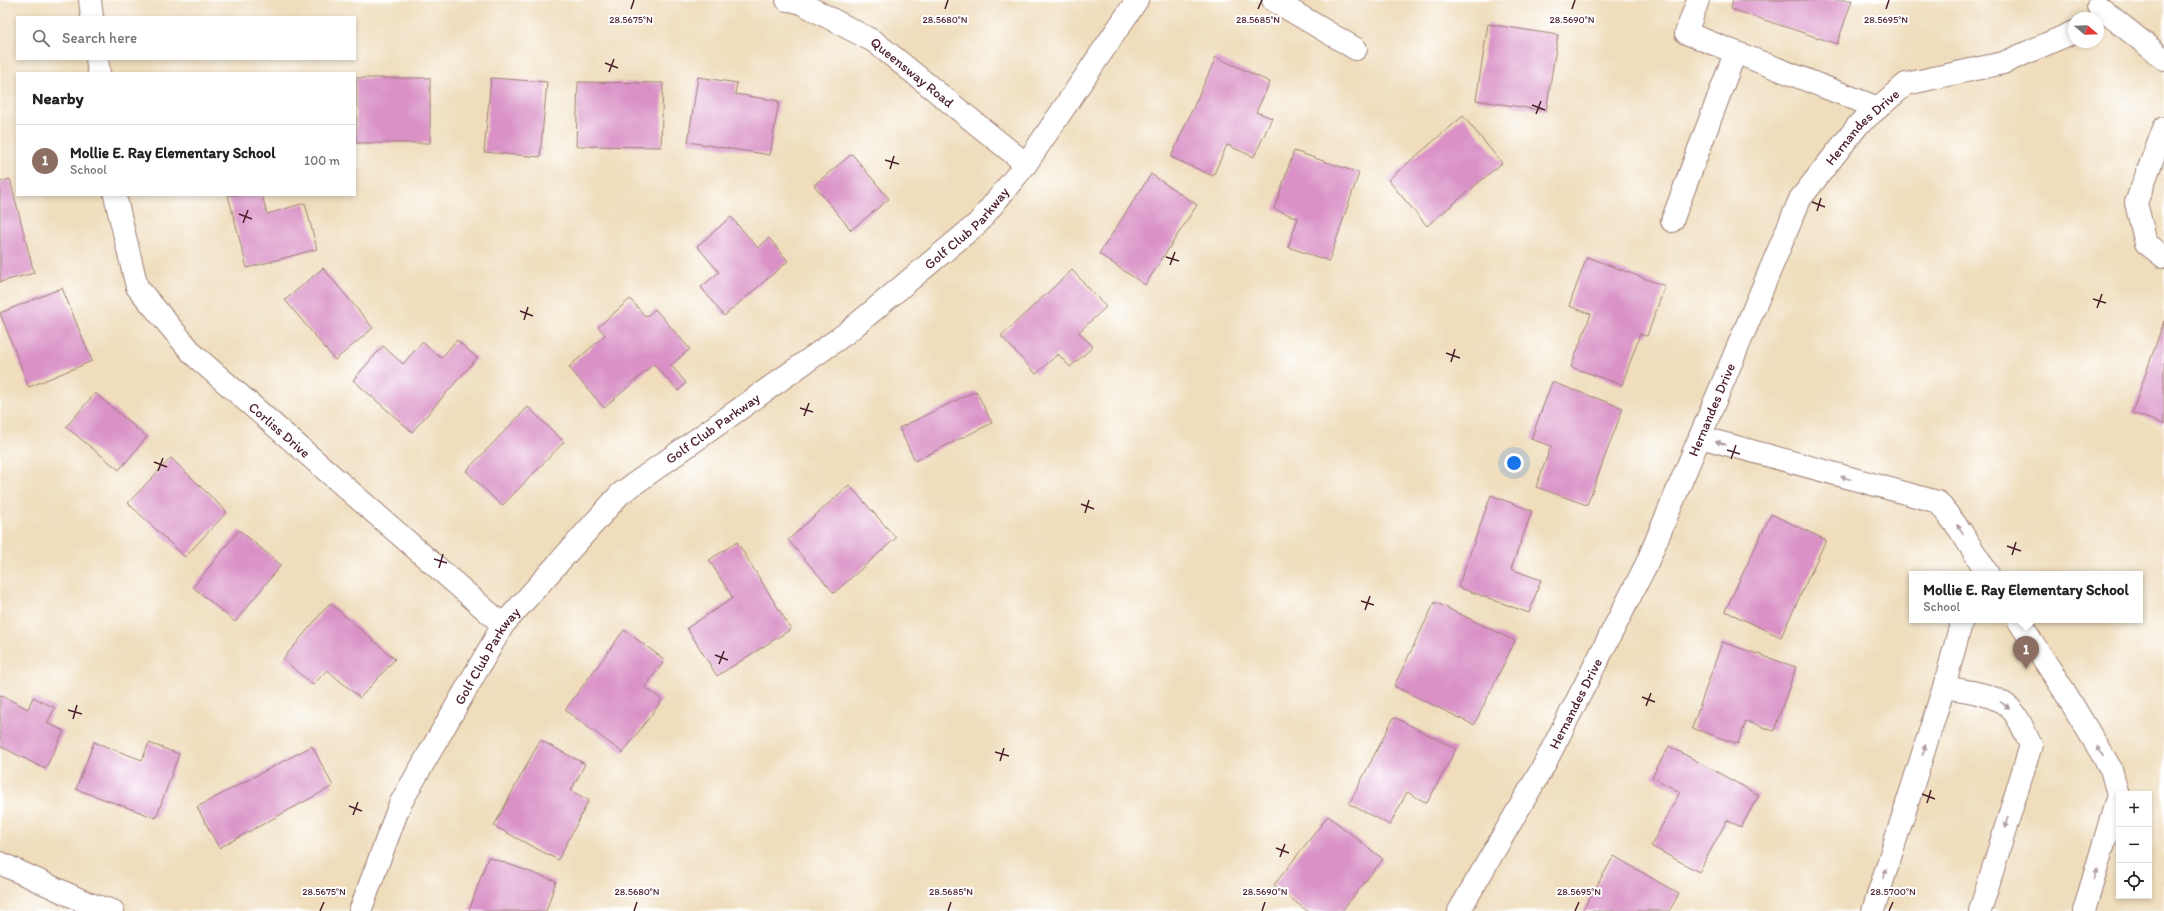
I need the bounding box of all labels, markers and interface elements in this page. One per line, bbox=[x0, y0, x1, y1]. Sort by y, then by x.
north arrow bbox=[2068, 12, 2104, 48]
text: 28.5675°N bbox=[609, 13, 653, 26]
text: 28.5680°N bbox=[922, 13, 968, 26]
text: 28.5685°N bbox=[1236, 13, 1280, 26]
text: 28.5690°N bbox=[1550, 13, 1595, 26]
text: 28.5695°N bbox=[1864, 13, 1908, 26]
search box bbox=[16, 16, 356, 60]
icon: search bbox=[30, 27, 52, 49]
text: Search here bbox=[62, 29, 137, 47]
street label: Queensway Road bbox=[867, 33, 958, 111]
street label: Hernandes Drive bbox=[1822, 85, 1903, 168]
text: Nearby bbox=[32, 88, 84, 108]
text: Mollie E. Ray Elementary School bbox=[70, 144, 275, 162]
text: 1 bbox=[42, 153, 48, 168]
text: 100 m bbox=[304, 153, 340, 168]
text: School bbox=[70, 162, 107, 177]
street label: Golf Club Parkway bbox=[921, 183, 1013, 273]
street label: Hernandes Drive bbox=[1684, 360, 1739, 459]
street label: Golf Club Parkway bbox=[662, 389, 763, 467]
street label: Corliss Drive bbox=[245, 398, 314, 462]
one-way arrow bbox=[1714, 440, 1726, 446]
your location bbox=[1504, 453, 1524, 473]
one-way arrow bbox=[1840, 474, 1852, 480]
one-way arrow bbox=[1956, 524, 1964, 535]
popup bbox=[1909, 571, 2143, 623]
text: Mollie E. Ray Elementary School bbox=[1923, 581, 2129, 599]
text: School bbox=[1923, 599, 1960, 614]
street label: Golf Club Parkway bbox=[450, 603, 524, 708]
pin: 1 bbox=[2013, 636, 2039, 669]
street label: Hernandes Drive bbox=[1545, 655, 1606, 752]
one-way arrow bbox=[1999, 701, 2010, 709]
one-way arrow bbox=[1921, 743, 1927, 755]
one-way arrow bbox=[2096, 745, 2103, 757]
map controls bbox=[2116, 791, 2152, 899]
button: + bbox=[2116, 791, 2152, 827]
one-way arrow bbox=[2004, 817, 2010, 829]
button: − bbox=[2116, 827, 2152, 863]
button: locate bbox=[2116, 863, 2152, 899]
one-way arrow bbox=[1882, 867, 1888, 879]
one-way arrow bbox=[2093, 868, 2099, 880]
text: 28.5675°N bbox=[302, 885, 346, 898]
text: 28.5680°N bbox=[614, 885, 660, 898]
text: 28.5685°N bbox=[929, 885, 973, 898]
text: 28.5690°N bbox=[1243, 885, 1288, 898]
text: 28.5695°N bbox=[1557, 885, 1601, 898]
text: 28.5700°N bbox=[1870, 885, 1916, 898]

